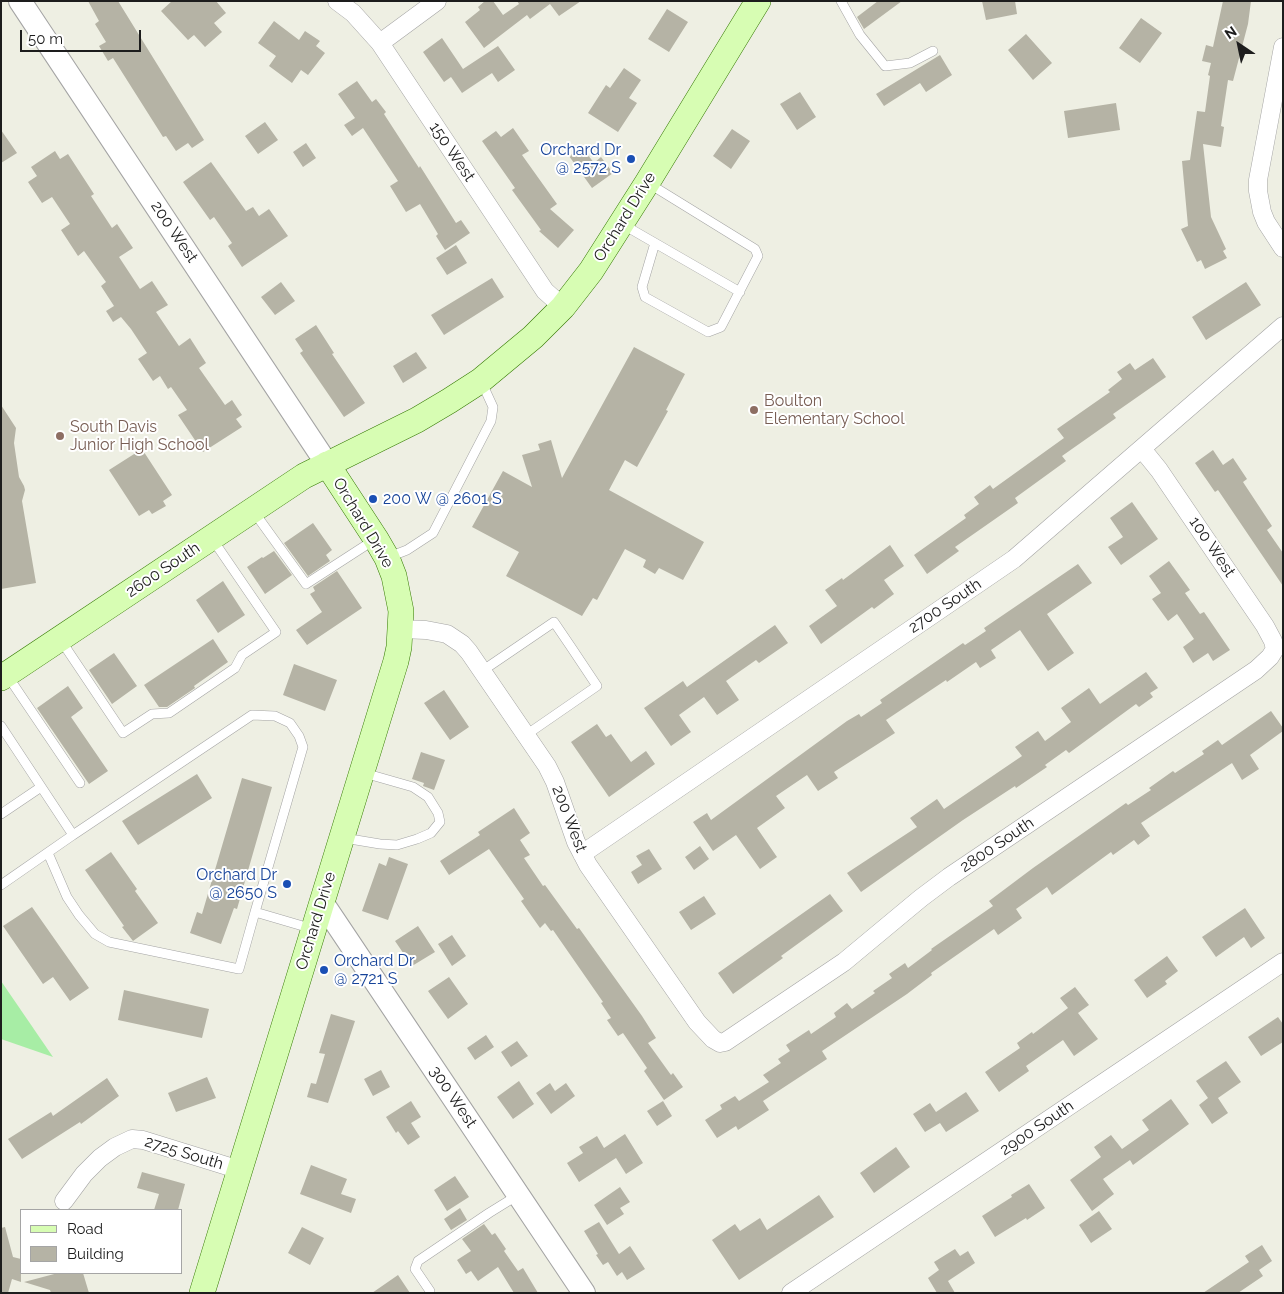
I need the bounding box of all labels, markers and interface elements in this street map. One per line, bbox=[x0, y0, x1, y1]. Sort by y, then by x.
scale bar bbox=[22, 20, 144, 52]
north arrow bbox=[1214, 20, 1264, 70]
text: N bbox=[1222, 23, 1240, 42]
text: 50 m bbox=[28, 30, 63, 48]
street label: 150 West bbox=[425, 119, 479, 185]
place label: Orchard Dr @ 2572 S bbox=[540, 140, 621, 178]
marker: Orchard Dr @ 2572 S bbox=[625, 153, 637, 165]
street label: Orchard Drive bbox=[590, 169, 660, 265]
street label: 200 West bbox=[146, 198, 202, 266]
place label: Boulton Elementary School bbox=[764, 391, 904, 429]
marker: Boulton Elementary School bbox=[748, 404, 760, 416]
place label: South Davis Junior High School bbox=[70, 417, 209, 455]
marker: South Davis Junior High School bbox=[54, 430, 66, 442]
street label: Orchard Drive bbox=[329, 474, 397, 572]
place label: 200 W @ 2601 S bbox=[383, 489, 502, 509]
marker: 200 W @ 2601 S bbox=[367, 493, 379, 505]
street label: 100 West bbox=[1185, 513, 1239, 581]
street label: 2600 South bbox=[122, 538, 204, 602]
street label: 2700 South bbox=[905, 575, 985, 637]
street label: 200 West bbox=[547, 783, 591, 855]
street label: 2800 South bbox=[956, 813, 1038, 877]
place label: Orchard Dr @ 2650 S bbox=[196, 865, 277, 903]
street label: Orchard Drive bbox=[292, 870, 340, 972]
marker: Orchard Dr @ 2650 S bbox=[281, 878, 293, 890]
place label: Orchard Dr @ 2721 S bbox=[334, 951, 415, 989]
marker: Orchard Dr @ 2721 S bbox=[318, 964, 330, 976]
street label: 300 West bbox=[425, 1062, 481, 1132]
street label: 2900 South bbox=[996, 1096, 1078, 1160]
street label: 2725 South bbox=[142, 1132, 226, 1174]
legend bbox=[20, 1209, 182, 1274]
text: Road bbox=[67, 1220, 103, 1238]
text: Building bbox=[67, 1245, 124, 1263]

